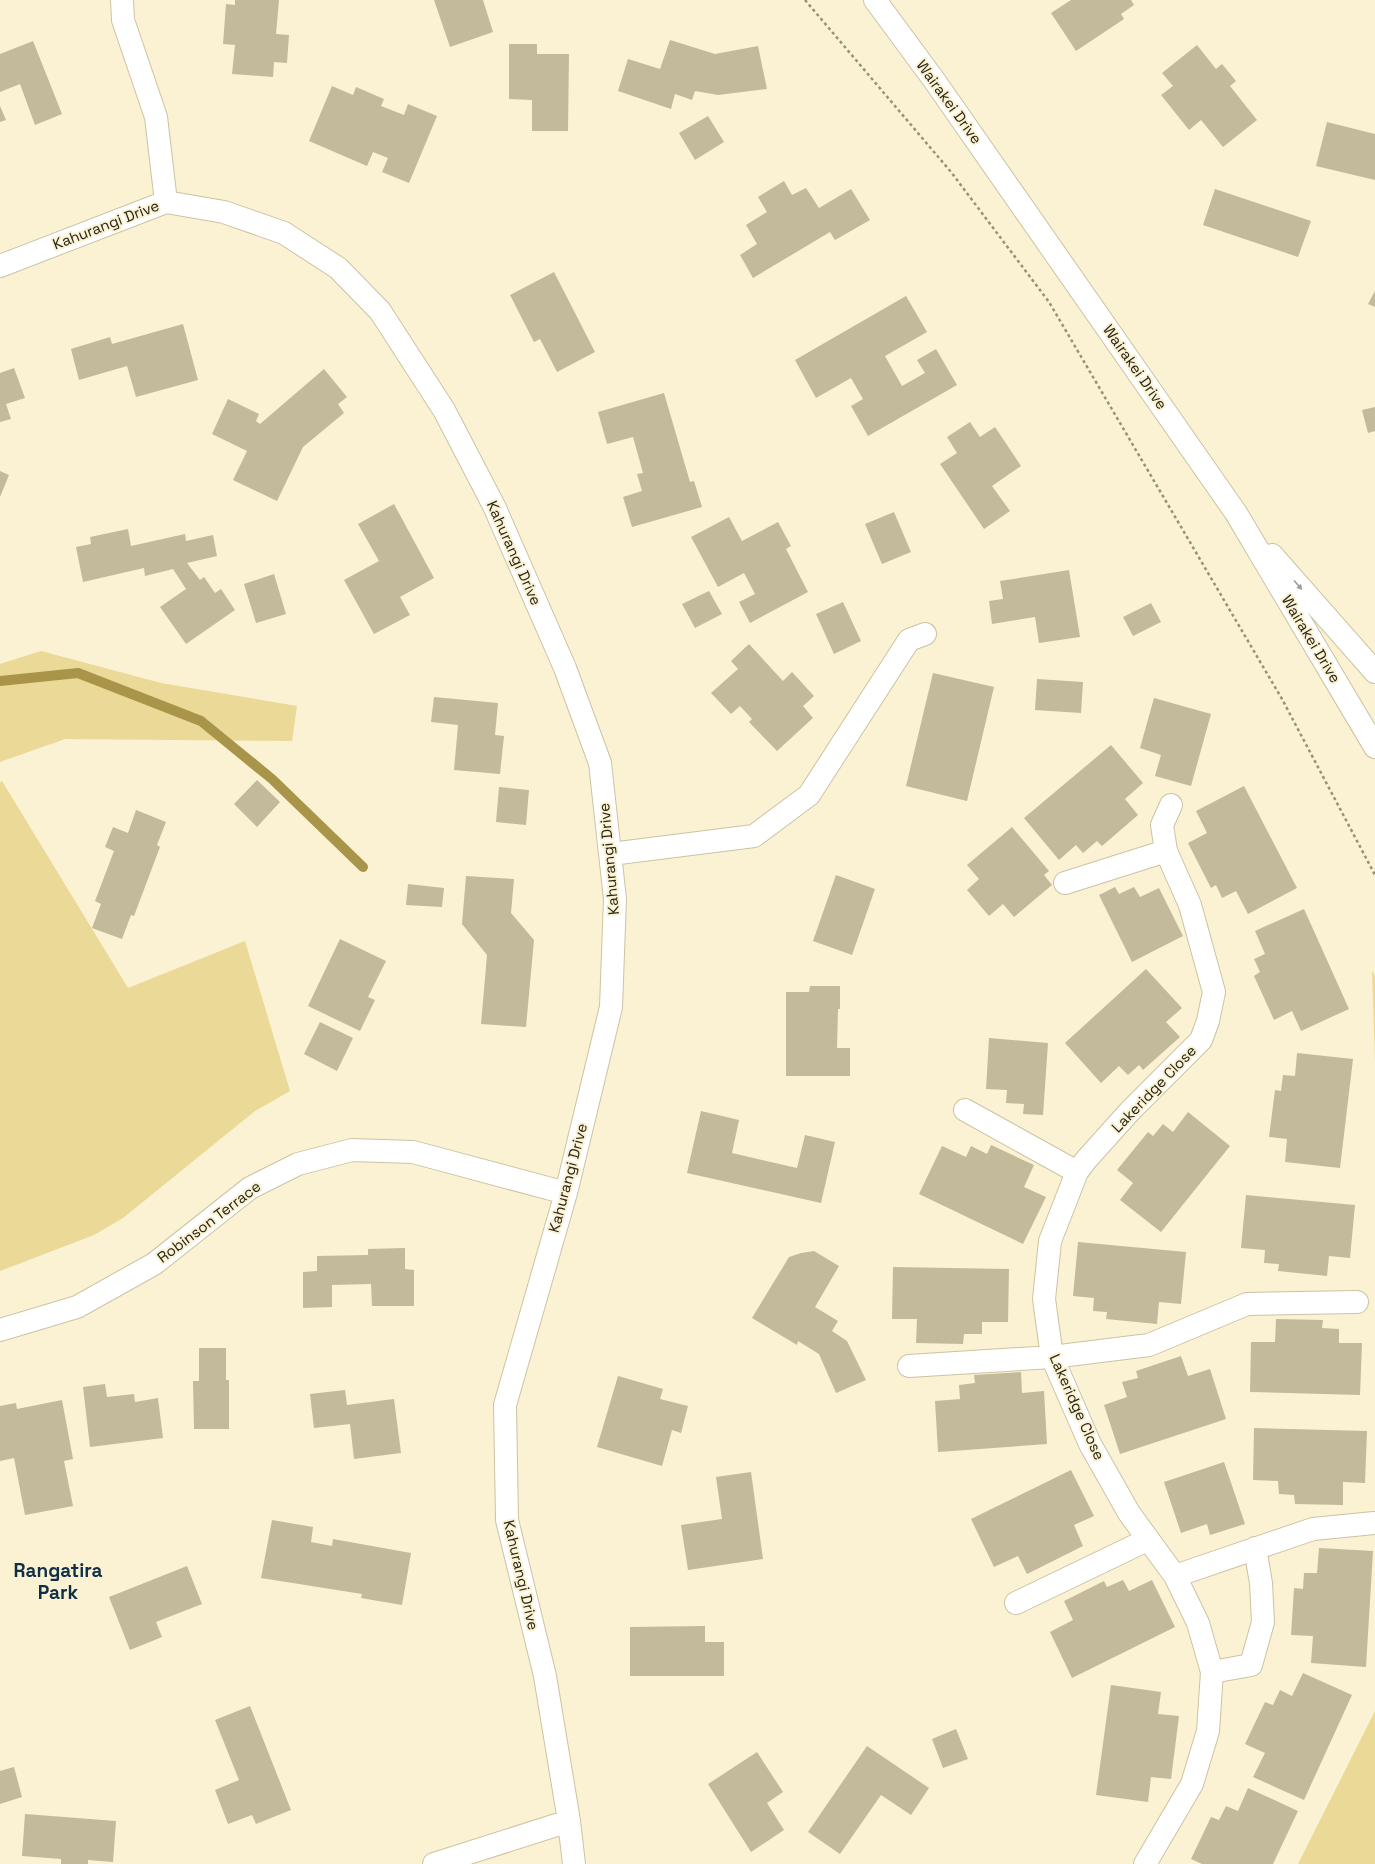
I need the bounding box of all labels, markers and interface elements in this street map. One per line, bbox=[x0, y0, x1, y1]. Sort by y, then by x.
street label: Wairakei Drive bbox=[913, 56, 986, 148]
street label: Kahurangi Drive bbox=[50, 195, 162, 254]
street label: Wairakei Drive bbox=[1099, 321, 1172, 413]
street label: Kahurangi Drive bbox=[483, 498, 546, 608]
one-way arrow bbox=[1294, 579, 1303, 590]
street label: Wairakei Drive bbox=[1278, 591, 1345, 686]
street label: Kahurangi Drive bbox=[594, 802, 623, 916]
street label: Lakeridge Close bbox=[1107, 1041, 1200, 1136]
street label: Kahurangi Drive bbox=[544, 1121, 591, 1235]
street label: Robinson Terrace bbox=[153, 1176, 264, 1267]
street label: Lakeridge Close bbox=[1046, 1351, 1109, 1463]
street label: Kahurangi Drive bbox=[500, 1518, 543, 1632]
district label: Rangatira Park bbox=[13, 1558, 103, 1605]

